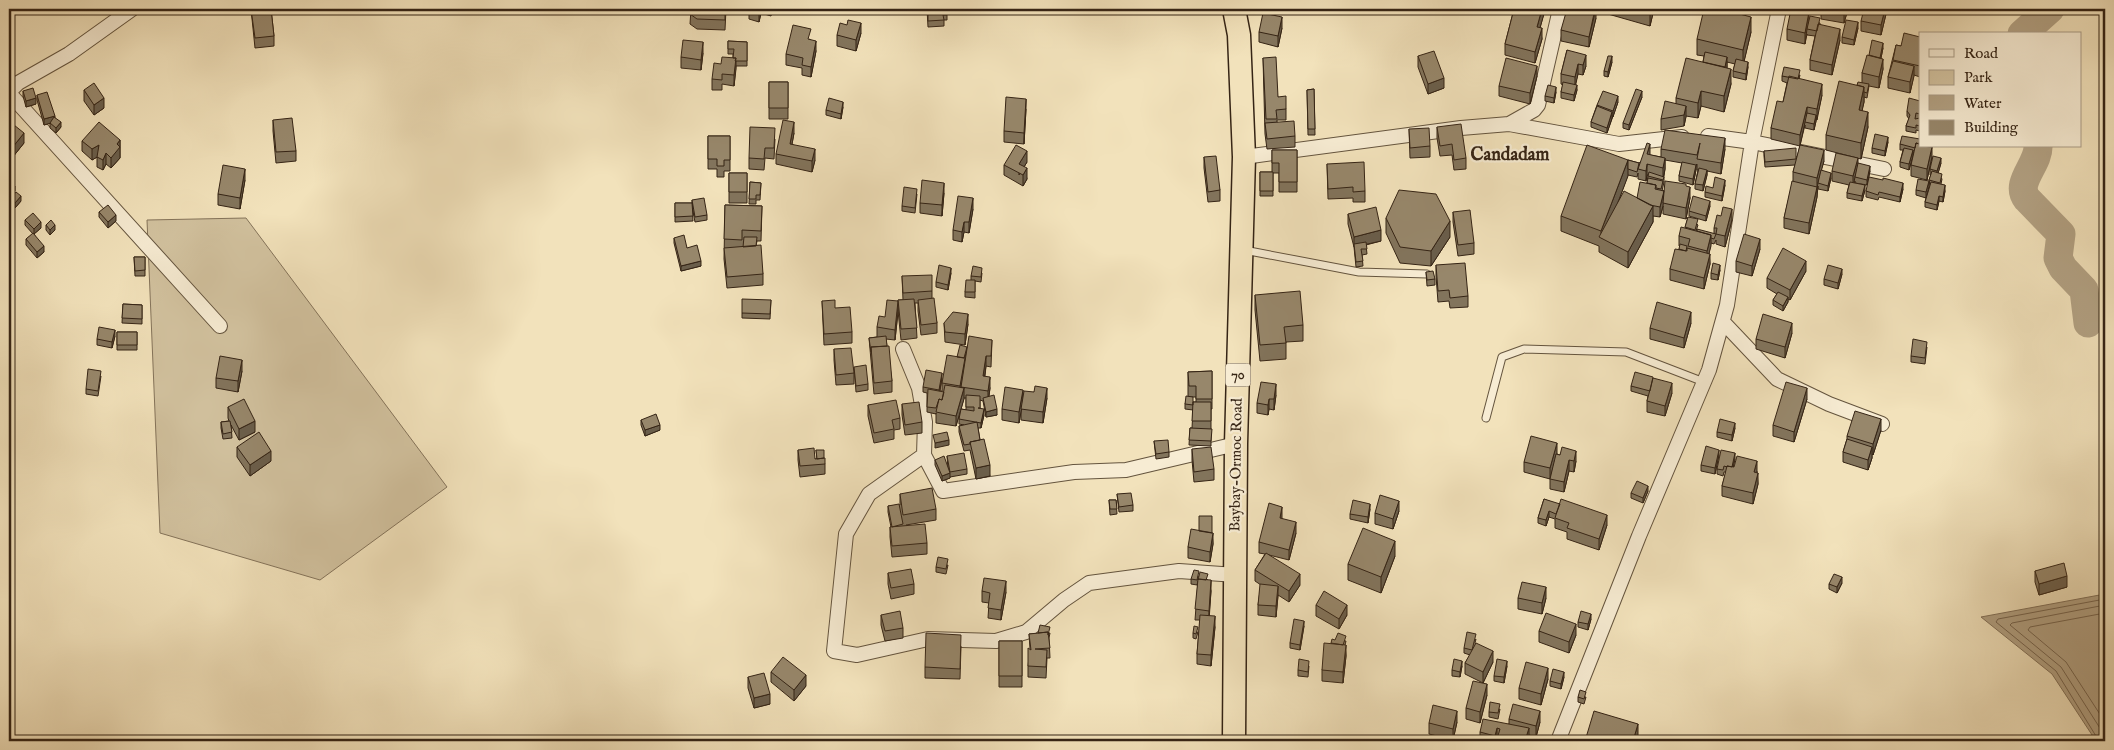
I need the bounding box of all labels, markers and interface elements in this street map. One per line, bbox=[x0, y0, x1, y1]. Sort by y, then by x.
legend bbox=[1919, 32, 2082, 148]
text: Road bbox=[1964, 44, 1999, 63]
text: Park bbox=[1964, 68, 1994, 87]
text: Water bbox=[1964, 94, 2002, 113]
text: Building bbox=[1964, 118, 2019, 137]
district label: Candadam bbox=[1471, 144, 1550, 167]
road number: 70 bbox=[1226, 364, 1250, 386]
street label: Baybay-Ormoc Road bbox=[1225, 397, 1247, 532]

